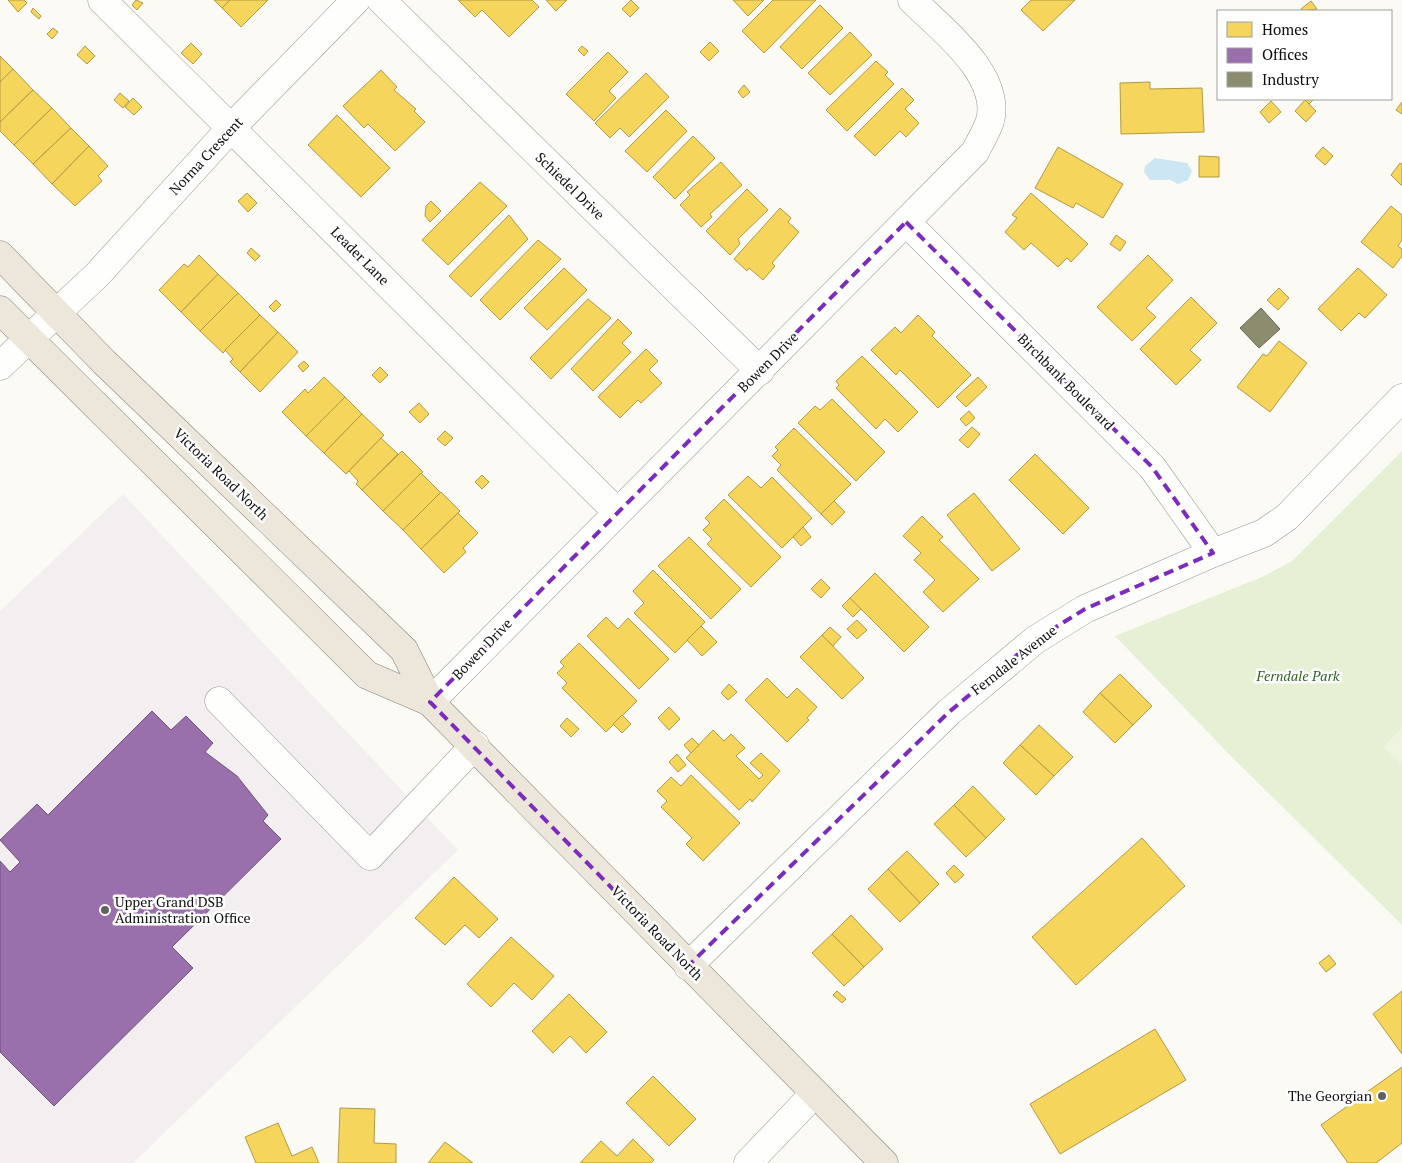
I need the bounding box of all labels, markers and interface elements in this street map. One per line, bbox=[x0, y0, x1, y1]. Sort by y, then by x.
legend bbox=[1217, 10, 1392, 100]
text: Homes bbox=[1262, 19, 1308, 39]
text: Offices bbox=[1262, 44, 1308, 64]
text: Industry bbox=[1262, 69, 1319, 89]
street label: Norma Crescent bbox=[165, 112, 247, 199]
street label: Schiedel Drive bbox=[532, 148, 609, 224]
street label: Leader Lane bbox=[327, 222, 394, 289]
street label: Bowen Drive bbox=[733, 327, 802, 396]
street label: Birchbank Boulevard bbox=[1014, 329, 1119, 434]
street label: Victoria Road North bbox=[170, 423, 273, 524]
street label: Bowen Drive bbox=[448, 614, 516, 683]
street label: Ferndale Avenue bbox=[967, 620, 1060, 699]
park label: Ferndale Park bbox=[1255, 666, 1340, 685]
street label: Victoria Road North bbox=[607, 881, 708, 984]
place label: Upper Grand DSB Administration Office bbox=[115, 892, 251, 927]
marker: Upper Grand DSB Administration Office bbox=[99, 904, 111, 916]
place label: The Georgian bbox=[1288, 1086, 1373, 1105]
marker: The Georgian bbox=[1376, 1090, 1388, 1102]

